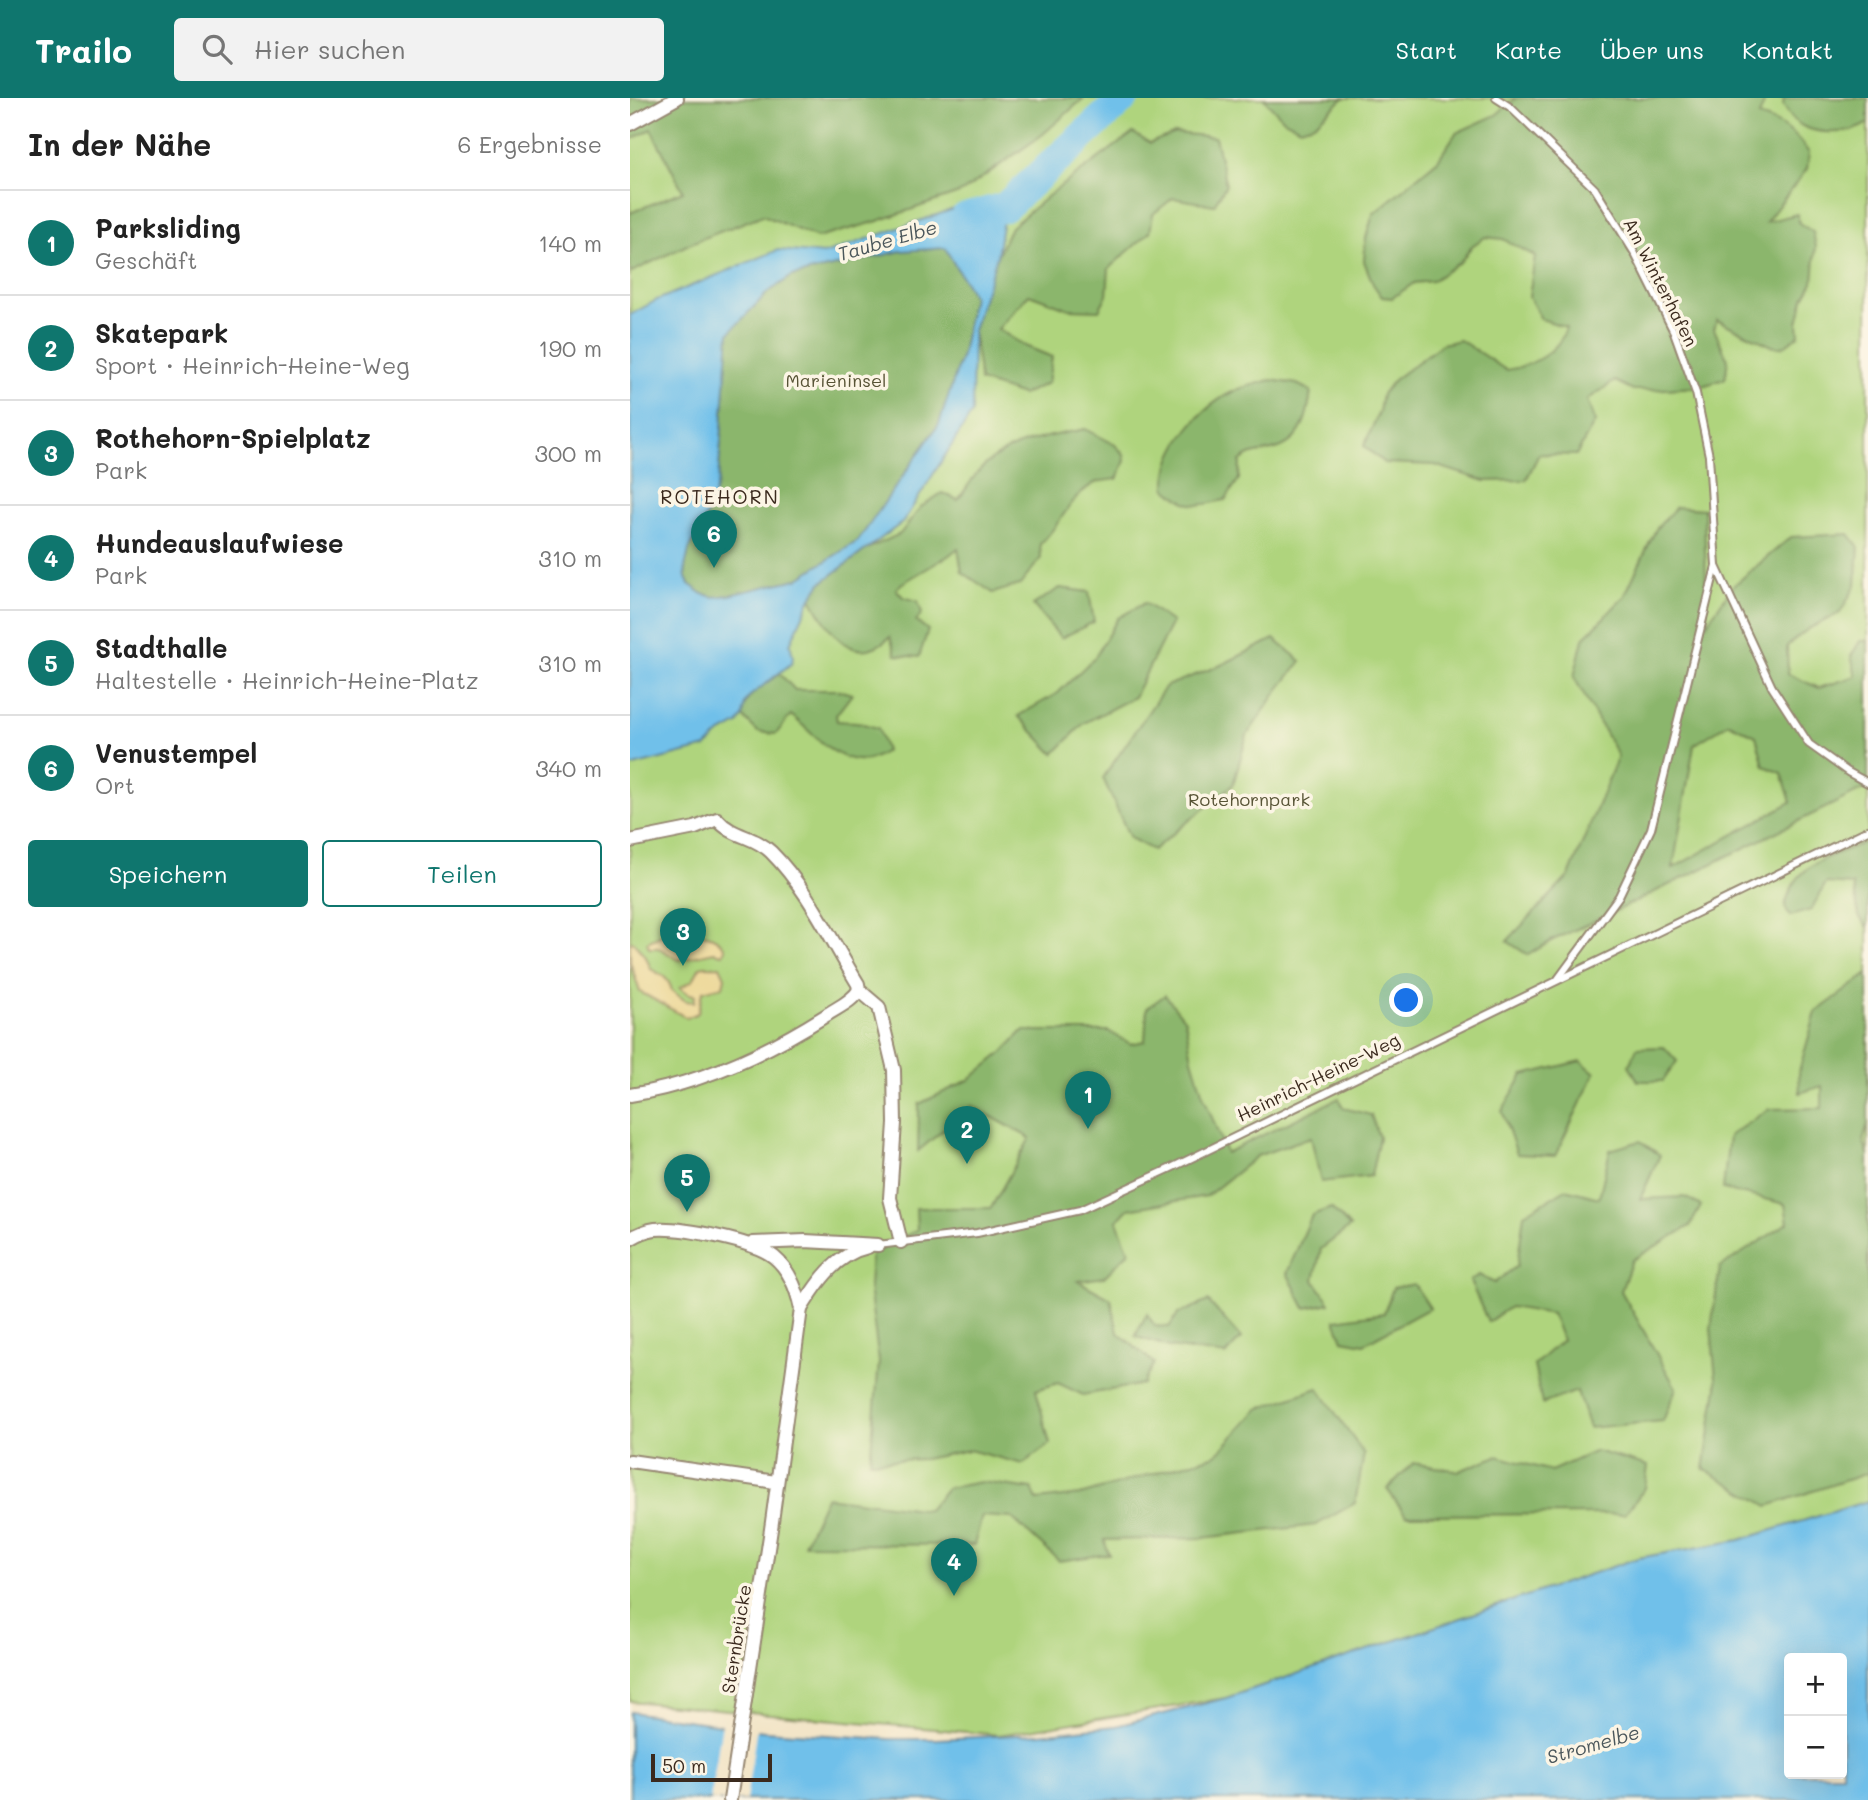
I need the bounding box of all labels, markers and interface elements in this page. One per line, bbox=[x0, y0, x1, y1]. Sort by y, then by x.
search box bbox=[174, 18, 664, 81]
text: Trailo bbox=[35, 28, 132, 71]
icon: search bbox=[198, 30, 236, 68]
text: Hier suchen bbox=[254, 32, 405, 66]
text: Start bbox=[1395, 34, 1457, 65]
text: Karte bbox=[1495, 34, 1562, 65]
text: Über uns bbox=[1600, 34, 1704, 65]
text: Kontakt bbox=[1742, 34, 1833, 65]
text: In der Nähe bbox=[28, 124, 211, 164]
text: 6 Ergebnisse bbox=[457, 129, 602, 159]
text: Parksliding bbox=[95, 211, 241, 245]
water label: Taube Elbe bbox=[834, 214, 940, 266]
street label: Am Winterhafen bbox=[1618, 214, 1704, 350]
text: 1 bbox=[46, 228, 56, 258]
text: 140 m bbox=[538, 228, 602, 258]
text: Geschäft bbox=[95, 245, 197, 275]
text: Skatepark bbox=[95, 316, 228, 350]
text: 2 bbox=[45, 333, 57, 363]
text: 190 m bbox=[538, 333, 602, 363]
text: Sport · Heinrich-Heine-Weg bbox=[95, 350, 410, 380]
park label: Marieninsel bbox=[785, 368, 887, 392]
text: Rothehorn-Spielplatz bbox=[95, 421, 371, 455]
text: 3 bbox=[44, 438, 58, 468]
text: 300 m bbox=[534, 438, 602, 468]
text: Park bbox=[95, 455, 147, 485]
district label: ROTEHORN bbox=[660, 484, 780, 509]
pin: 6 bbox=[691, 510, 737, 568]
text: Hundeauslaufwiese bbox=[95, 526, 344, 560]
text: 4 bbox=[44, 543, 58, 573]
text: 310 m bbox=[538, 543, 602, 573]
text: Park bbox=[95, 560, 147, 590]
text: Stadthalle bbox=[95, 631, 227, 665]
text: 5 bbox=[44, 648, 58, 678]
text: 310 m bbox=[538, 648, 602, 678]
text: Haltestelle · Heinrich-Heine-Platz bbox=[95, 665, 479, 695]
text: Venustempel bbox=[95, 736, 257, 770]
text: 6 bbox=[44, 753, 58, 783]
text: 340 m bbox=[535, 753, 602, 783]
text: Ort bbox=[95, 770, 135, 800]
park label: Rotehornpark bbox=[1188, 787, 1310, 811]
button: Speichern bbox=[28, 840, 308, 907]
button: Teilen bbox=[322, 840, 602, 907]
pin: 3 bbox=[660, 908, 706, 966]
your location bbox=[1389, 983, 1423, 1017]
street label: Heinrich-Heine-Weg bbox=[1233, 1027, 1403, 1127]
pin: 1 bbox=[1065, 1071, 1111, 1129]
pin: 2 bbox=[944, 1106, 990, 1164]
pin: 5 bbox=[664, 1154, 710, 1212]
pin: 4 bbox=[931, 1538, 977, 1596]
street label: Sternbrücke bbox=[716, 1583, 756, 1695]
map controls bbox=[1784, 1653, 1847, 1779]
button: + bbox=[1784, 1653, 1847, 1716]
button: − bbox=[1784, 1716, 1847, 1779]
water label: Stromelbe bbox=[1544, 1719, 1642, 1769]
scale bar bbox=[651, 1751, 772, 1783]
text: 50 m bbox=[662, 1753, 706, 1778]

